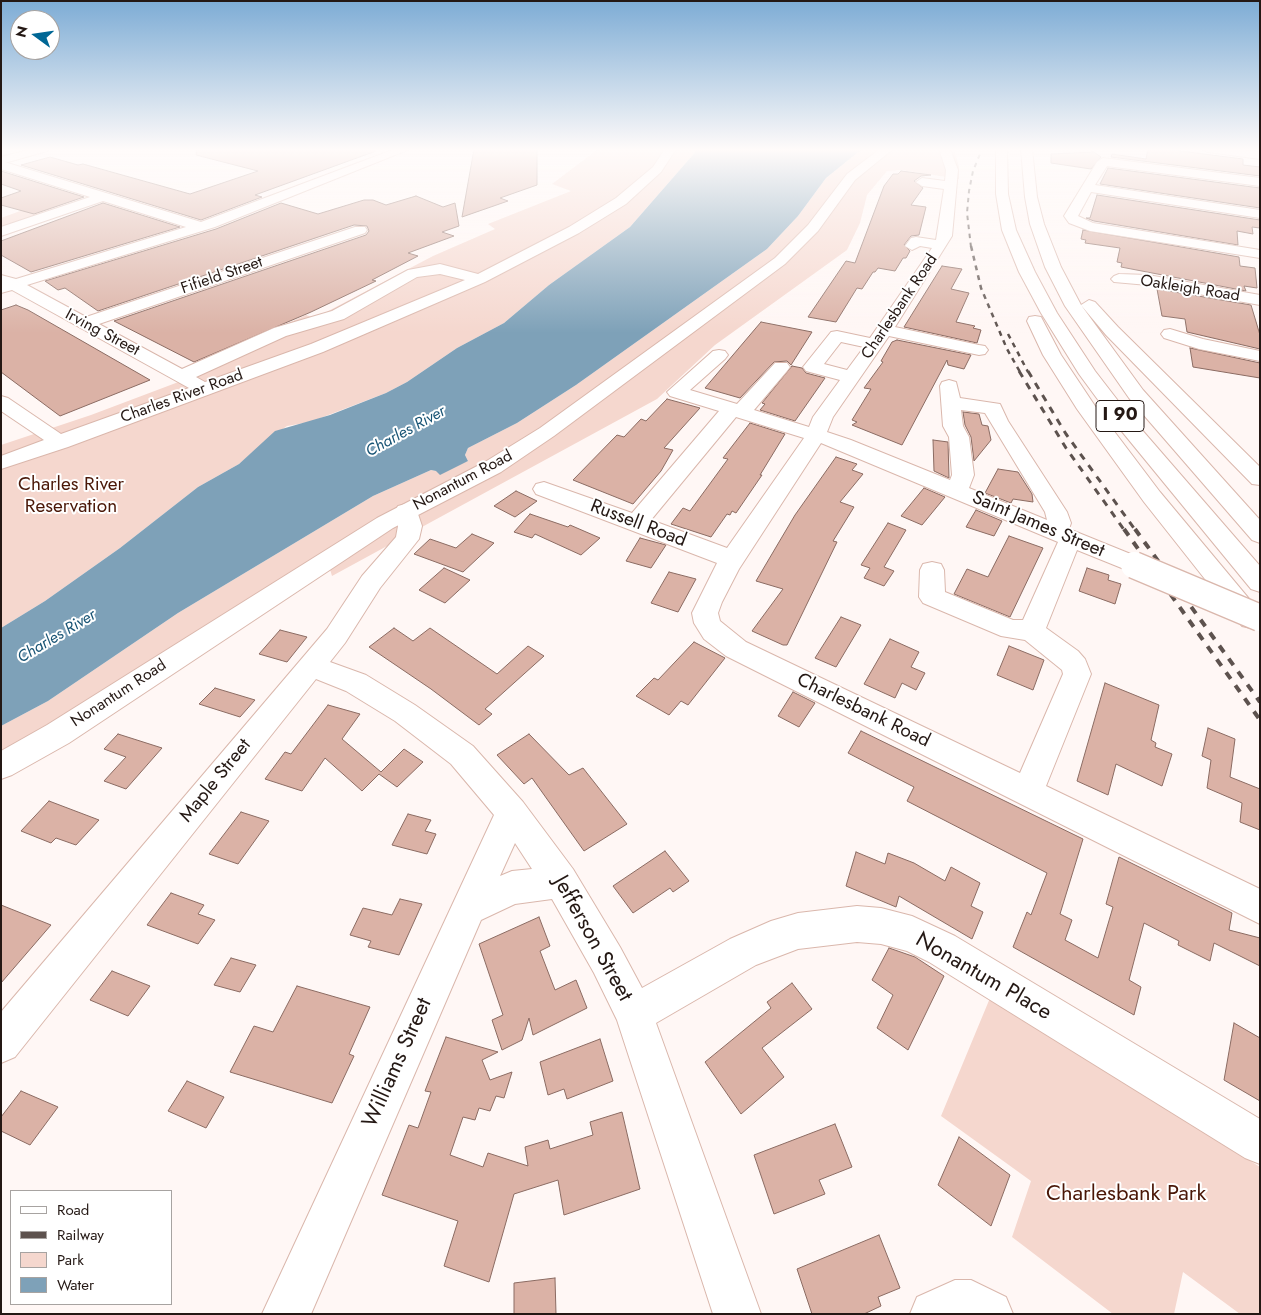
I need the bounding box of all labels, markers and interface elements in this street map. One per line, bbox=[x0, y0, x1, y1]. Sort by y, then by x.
north arrow bbox=[10, 10, 60, 60]
text: N bbox=[10, 24, 32, 39]
street label: Charlesbank Road bbox=[858, 251, 942, 363]
street label: Fifield Street bbox=[179, 253, 265, 299]
street label: Oakleigh Road bbox=[1139, 272, 1241, 306]
street label: Irving Street bbox=[61, 305, 143, 361]
street label: Charles River Road bbox=[118, 366, 246, 428]
road number: I 90 bbox=[1096, 401, 1144, 432]
water label: Charles River bbox=[363, 402, 449, 462]
street label: Nonantum Road bbox=[410, 447, 516, 515]
park label: Charles River Reservation bbox=[18, 474, 124, 518]
street label: Saint James Street bbox=[968, 487, 1108, 563]
street label: Russell Road bbox=[587, 495, 689, 553]
water label: Charles River bbox=[14, 606, 100, 668]
street label: Nonantum Road bbox=[68, 656, 170, 732]
street label: Charlesbank Road bbox=[793, 669, 933, 753]
street label: Maple Street bbox=[176, 735, 256, 827]
street label: Jefferson Street bbox=[547, 872, 637, 1006]
street label: Nonantum Place bbox=[910, 927, 1056, 1027]
street label: Williams Street bbox=[358, 994, 438, 1132]
park label: Charlesbank Park bbox=[1046, 1182, 1206, 1208]
legend bbox=[10, 1190, 172, 1305]
text: Road bbox=[57, 1199, 89, 1221]
text: Railway bbox=[57, 1224, 104, 1246]
text: Park bbox=[57, 1249, 84, 1271]
text: Water bbox=[57, 1274, 94, 1296]

